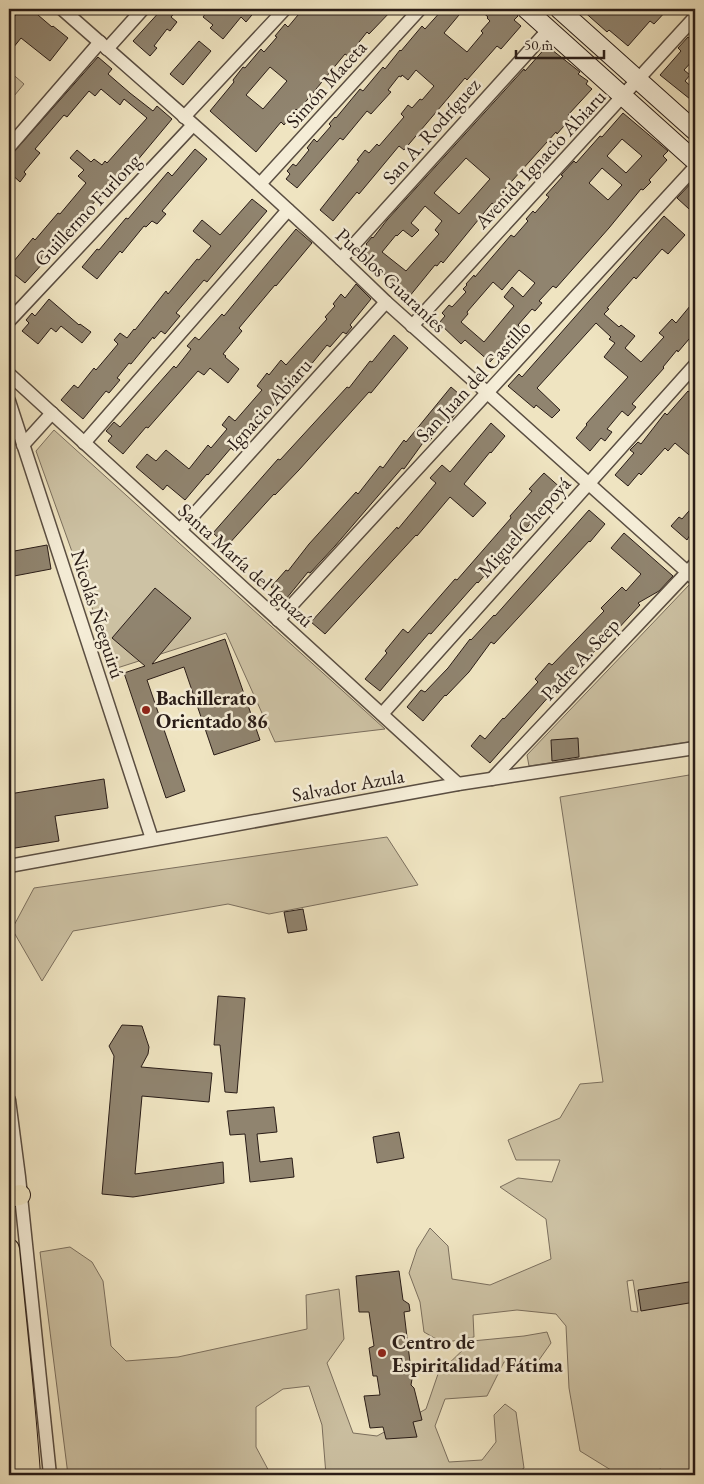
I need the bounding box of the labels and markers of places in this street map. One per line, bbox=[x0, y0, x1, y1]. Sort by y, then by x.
place label: Bachillerato Orientado 86 bbox=[156, 685, 268, 734]
marker: Bachillerato Orientado 86 bbox=[140, 704, 152, 716]
place label: Centro de Espiritalidad Fátima bbox=[392, 1329, 563, 1378]
marker: Centro de Espiritalidad Fátima bbox=[376, 1347, 388, 1359]

